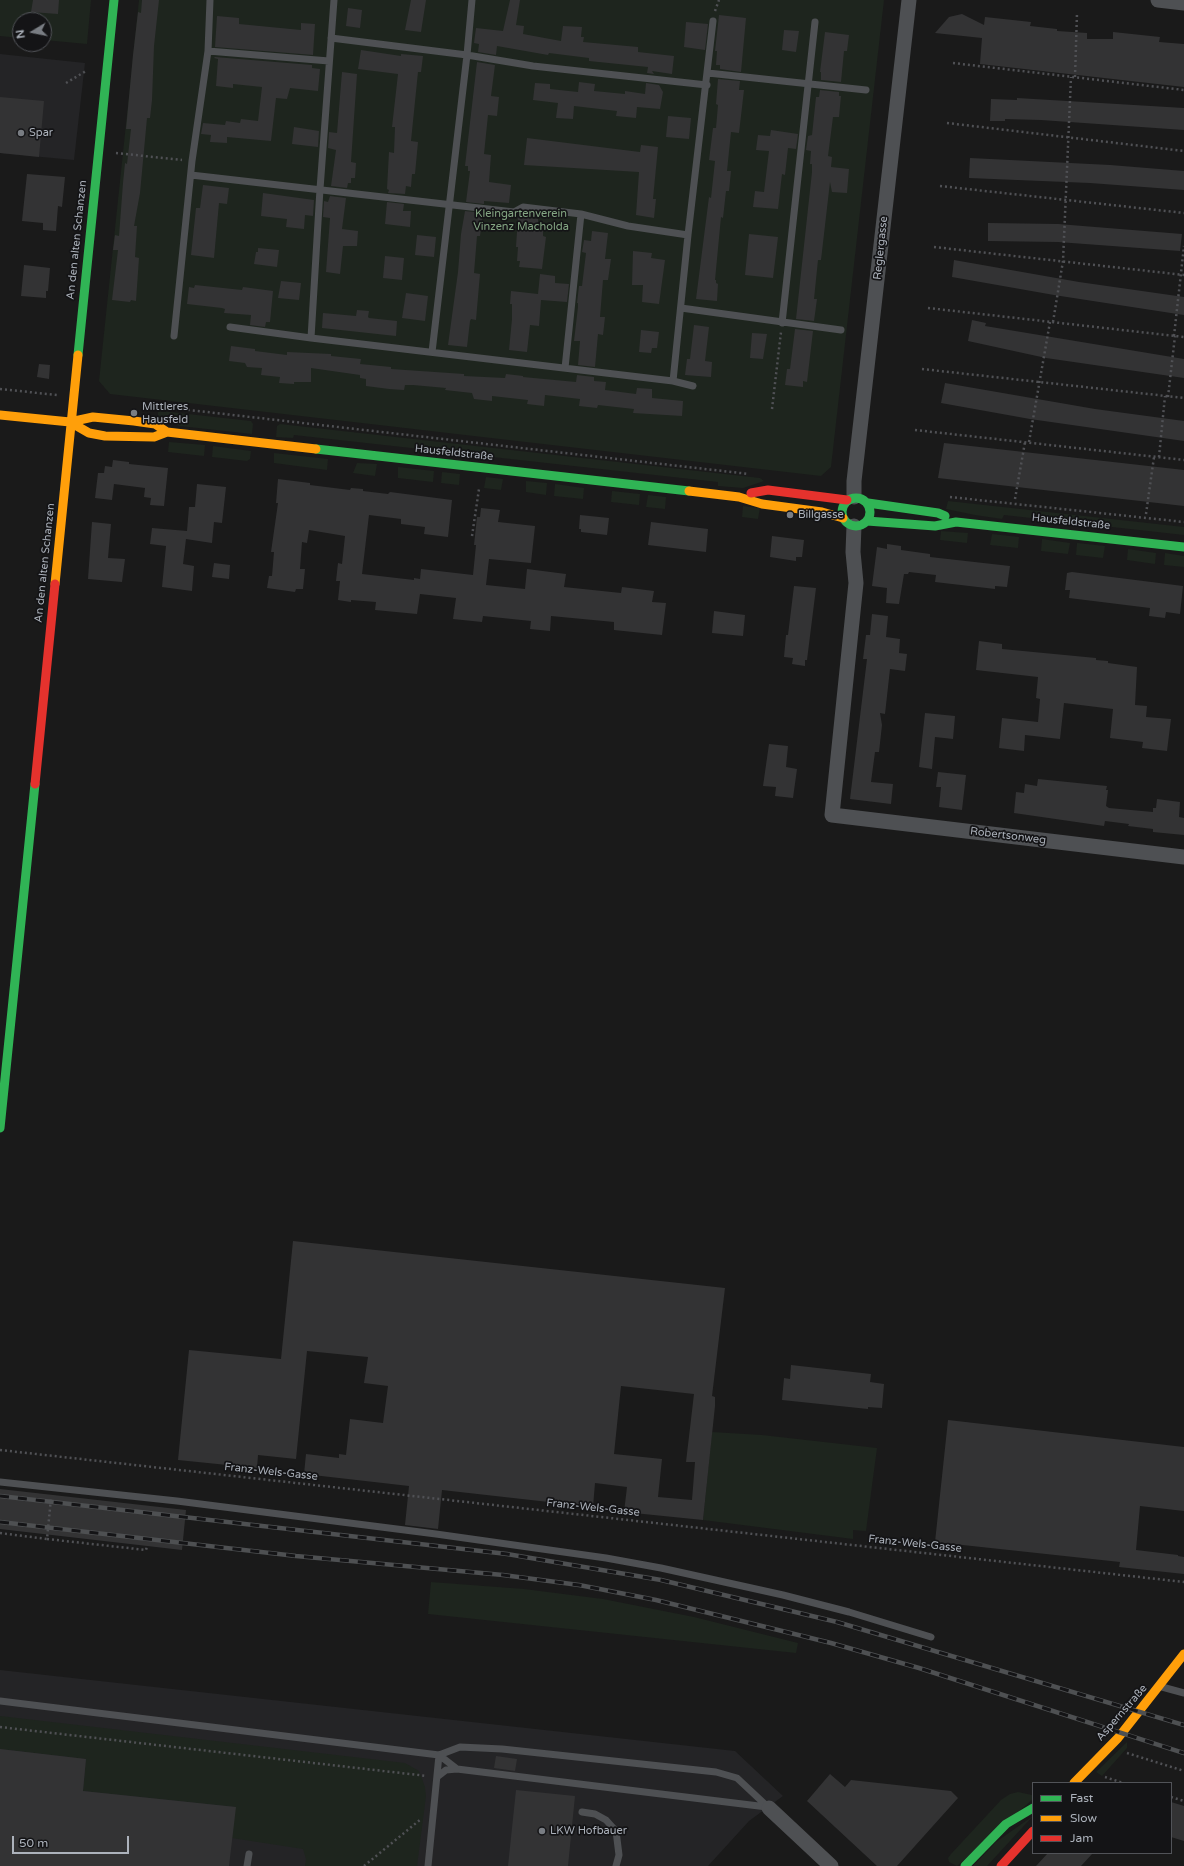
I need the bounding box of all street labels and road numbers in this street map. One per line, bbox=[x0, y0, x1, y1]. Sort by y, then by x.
street label: An den alten Schanzen bbox=[64, 180, 90, 300]
street label: Reglergasse bbox=[871, 216, 891, 280]
street label: Hausfeldstraße bbox=[414, 442, 494, 464]
street label: An den alten Schanzen bbox=[32, 503, 58, 623]
street label: Hausfeldstraße bbox=[1031, 511, 1111, 533]
street label: Robertsonweg bbox=[969, 825, 1047, 847]
street label: Franz-Wels-Gasse bbox=[224, 1461, 318, 1483]
street label: Franz-Wels-Gasse bbox=[546, 1497, 640, 1519]
street label: Franz-Wels-Gasse bbox=[868, 1533, 962, 1555]
street label: Aspernstraße bbox=[1094, 1682, 1150, 1744]

